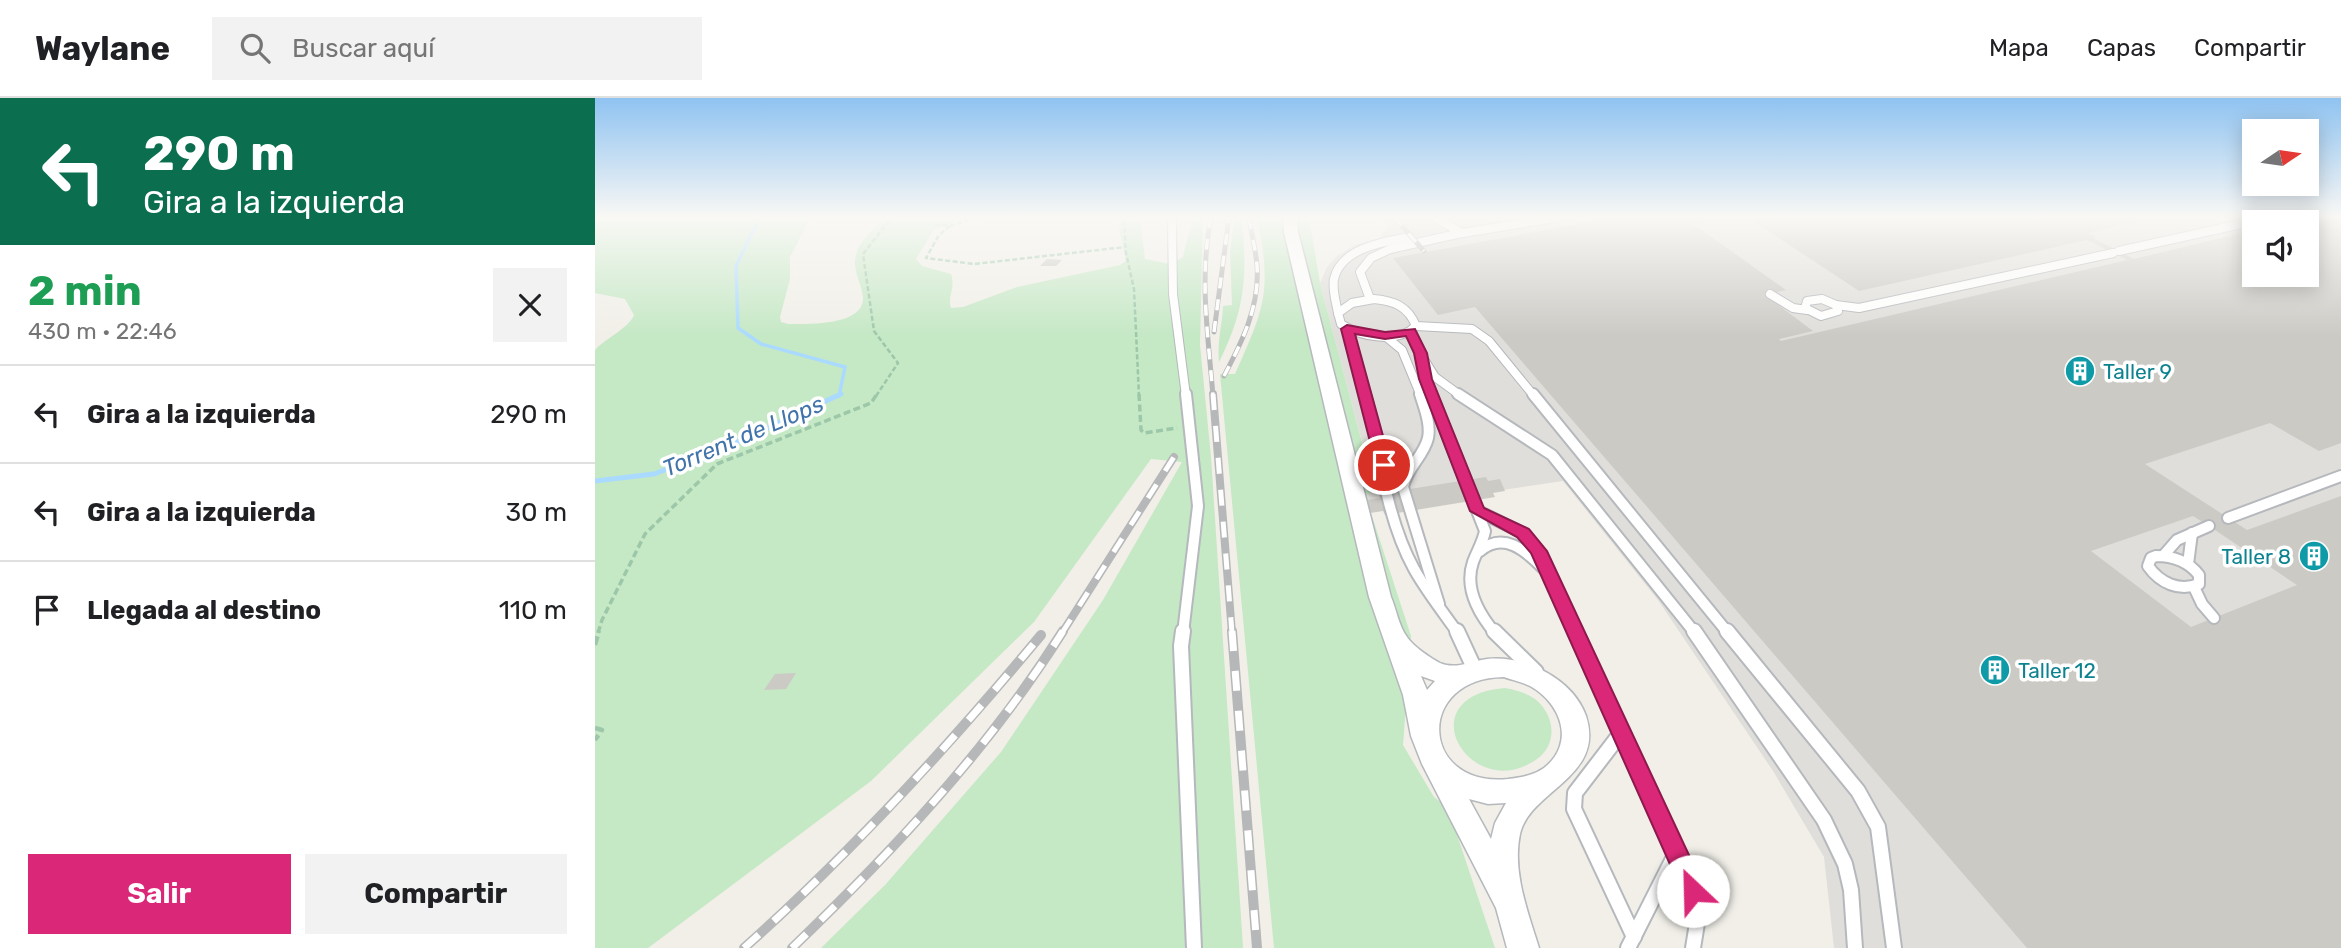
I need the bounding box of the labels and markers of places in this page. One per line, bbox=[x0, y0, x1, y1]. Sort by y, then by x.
building icon: Taller 9 bbox=[2063, 354, 2097, 388]
place label: Taller 9 bbox=[2103, 359, 2172, 384]
pin bbox=[1354, 435, 1414, 495]
building icon: Taller 8 bbox=[2297, 539, 2331, 573]
place label: Taller 8 bbox=[2221, 544, 2291, 569]
building icon: Taller 12 bbox=[1978, 653, 2012, 687]
place label: Taller 12 bbox=[2018, 658, 2096, 683]

